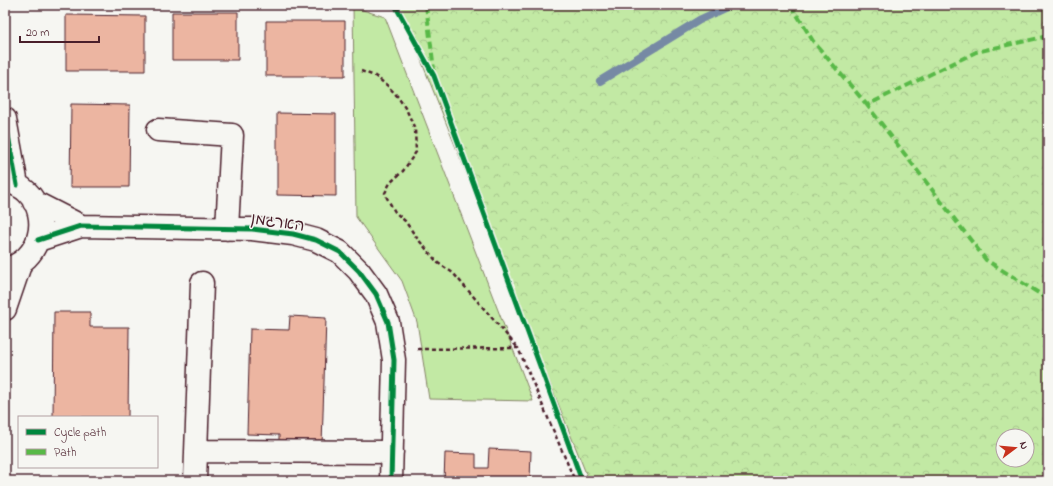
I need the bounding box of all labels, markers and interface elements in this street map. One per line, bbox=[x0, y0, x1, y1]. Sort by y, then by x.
scale bar bbox=[20, 18, 99, 44]
text: 20 m bbox=[26, 24, 49, 42]
street label: הארגמן bbox=[249, 207, 306, 239]
legend bbox=[18, 416, 158, 468]
text: Cycle path bbox=[54, 424, 106, 443]
north arrow bbox=[995, 428, 1035, 468]
text: N bbox=[1015, 440, 1032, 451]
text: Path bbox=[54, 444, 77, 462]

